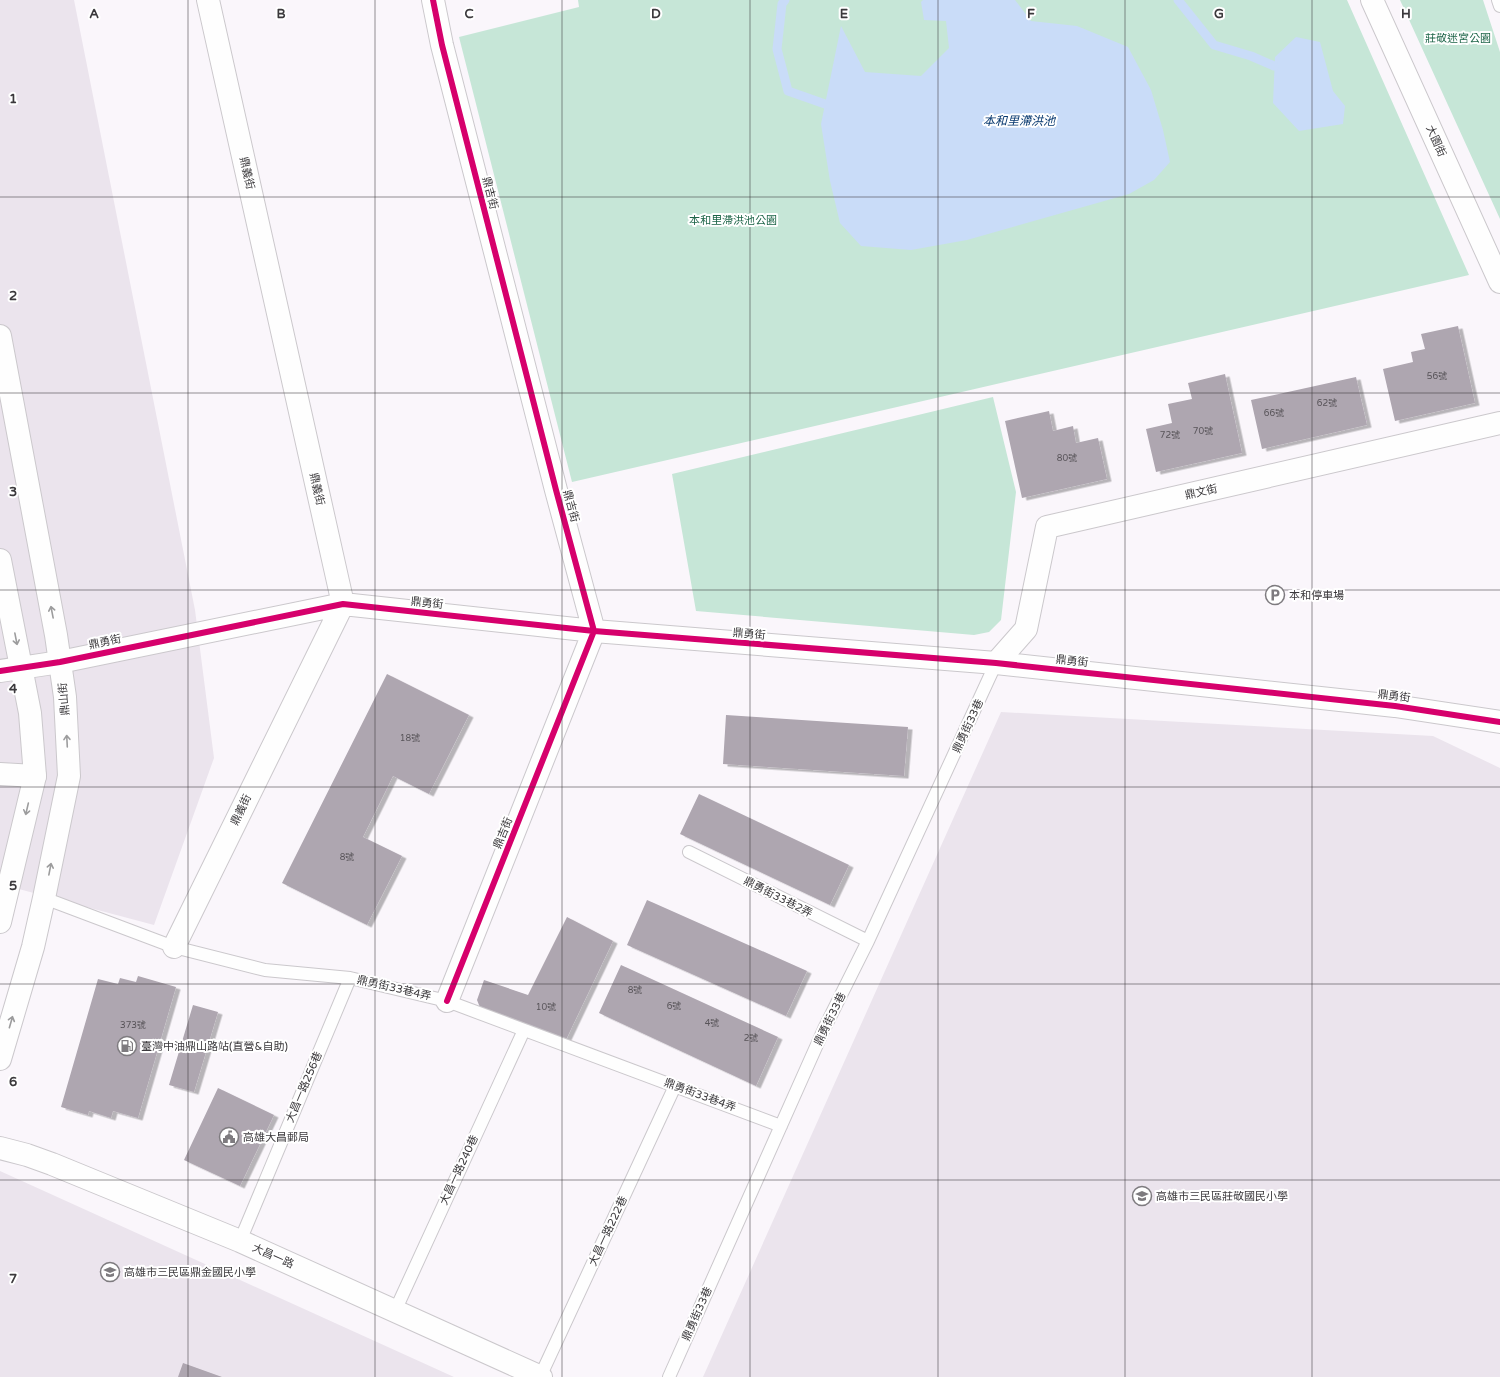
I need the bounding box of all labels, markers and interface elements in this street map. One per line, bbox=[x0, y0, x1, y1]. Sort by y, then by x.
text: A bbox=[89, 6, 99, 22]
text: B bbox=[276, 6, 286, 22]
text: C bbox=[464, 6, 474, 22]
text: D bbox=[651, 6, 661, 22]
text: E bbox=[840, 6, 848, 22]
text: F bbox=[1027, 6, 1035, 22]
text: G bbox=[1214, 6, 1224, 22]
text: H bbox=[1401, 6, 1411, 22]
park label: 莊敬迷宮公園 bbox=[1425, 32, 1491, 45]
text: 1 bbox=[9, 91, 17, 107]
water label: 本和里滯洪池 bbox=[983, 114, 1057, 128]
street label: 大園街 bbox=[1423, 123, 1449, 159]
street label: 鼎義街 bbox=[237, 155, 257, 191]
street label: 鼎吉街 bbox=[480, 175, 500, 211]
park label: 本和里滯洪池公園 bbox=[689, 214, 777, 227]
text: 2 bbox=[9, 288, 17, 304]
house number: 56號 bbox=[1427, 371, 1447, 382]
house number: 62號 bbox=[1317, 398, 1337, 409]
house number: 66號 bbox=[1264, 408, 1284, 419]
house number: 70號 bbox=[1193, 426, 1213, 437]
house number: 72號 bbox=[1160, 430, 1180, 441]
house number: 80號 bbox=[1057, 453, 1077, 464]
street label: 鼎義街 bbox=[307, 471, 327, 507]
street label: 鼎文街 bbox=[1183, 482, 1219, 502]
text: 3 bbox=[9, 484, 17, 500]
street label: 鼎吉街 bbox=[560, 488, 582, 524]
parking icon: 本和停車場 bbox=[1264, 584, 1286, 606]
place label: 本和停車場 bbox=[1289, 589, 1344, 602]
street label: 鼎勇街 bbox=[410, 595, 444, 611]
one-way arrow bbox=[48, 606, 56, 619]
street label: 鼎勇街 bbox=[732, 626, 766, 642]
one-way arrow bbox=[12, 632, 20, 645]
street label: 鼎勇街 bbox=[88, 632, 122, 652]
street label: 鼎勇街 bbox=[1055, 653, 1089, 669]
text: 4 bbox=[9, 681, 18, 697]
street label: 鼎山街 bbox=[56, 682, 72, 716]
street label: 鼎勇街 bbox=[1377, 688, 1411, 704]
street label: 鼎勇街33巷 bbox=[950, 697, 986, 755]
house number: 18號 bbox=[400, 733, 420, 744]
one-way arrow bbox=[64, 735, 71, 748]
street label: 鼎義街 bbox=[228, 792, 254, 828]
one-way arrow bbox=[22, 802, 30, 815]
street label: 鼎吉街 bbox=[491, 815, 515, 851]
house number: 8號 bbox=[340, 852, 354, 863]
one-way arrow bbox=[47, 863, 55, 876]
street label: 鼎勇街33巷2弄 bbox=[741, 874, 815, 920]
text: 5 bbox=[9, 878, 17, 894]
street label: 鼎勇街33巷4弄 bbox=[356, 973, 432, 1003]
house number: 8號 bbox=[628, 985, 642, 996]
street label: 鼎勇街33巷 bbox=[811, 990, 849, 1048]
house number: 6號 bbox=[667, 1001, 681, 1012]
house number: 10號 bbox=[536, 1002, 556, 1013]
one-way arrow bbox=[8, 1016, 15, 1029]
house number: 4號 bbox=[705, 1018, 719, 1029]
house number: 373號 bbox=[120, 1020, 146, 1031]
house number: 2號 bbox=[744, 1033, 758, 1044]
fuel station icon: 臺灣中油鼎山路站(直營&自助) bbox=[116, 1035, 138, 1057]
place label: 臺灣中油鼎山路站(直營&自助) bbox=[141, 1040, 288, 1053]
street label: 大昌一路256巷 bbox=[283, 1050, 325, 1124]
text: 6 bbox=[9, 1074, 17, 1090]
street label: 鼎勇街33巷4弄 bbox=[662, 1076, 738, 1114]
public building icon: 高雄大昌郵局 bbox=[218, 1126, 240, 1148]
place label: 高雄大昌郵局 bbox=[243, 1131, 309, 1144]
street label: 大昌一路240巷 bbox=[437, 1133, 481, 1207]
school or university icon: 高雄市三民區莊敬國民小學 bbox=[1131, 1185, 1153, 1207]
place label: 高雄市三民區莊敬國民小學 bbox=[1156, 1190, 1288, 1203]
street label: 大昌一路222巷 bbox=[586, 1194, 630, 1268]
street label: 大昌一路 bbox=[250, 1241, 296, 1271]
school or university icon: 高雄市三民區鼎金國民小學 bbox=[99, 1261, 121, 1283]
place label: 高雄市三民區鼎金國民小學 bbox=[124, 1266, 256, 1279]
text: 7 bbox=[9, 1271, 17, 1287]
street label: 鼎勇街33巷 bbox=[679, 1285, 715, 1343]

